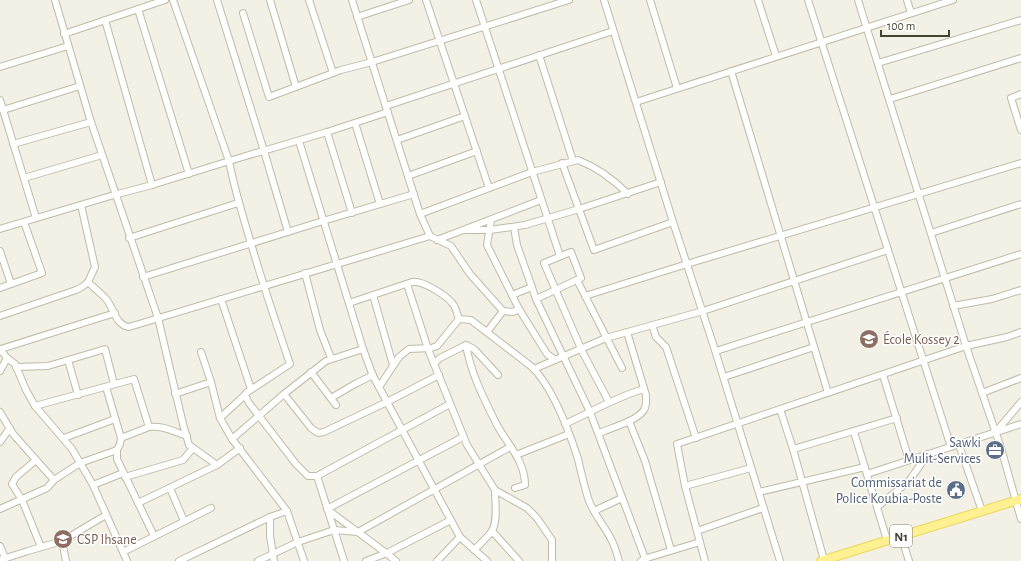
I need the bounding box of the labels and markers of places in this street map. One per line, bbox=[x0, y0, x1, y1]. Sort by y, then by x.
school or university icon: École Kossey 2 bbox=[858, 328, 880, 350]
place label: École Kossey 2 bbox=[883, 330, 960, 347]
place label: Sawki Mulit-Services bbox=[904, 436, 981, 466]
office icon: Sawki Mulit-Services bbox=[984, 439, 1006, 461]
place label: Commissariat de Police Koubia-Poste bbox=[836, 476, 942, 506]
public building icon: Commissariat de Police Koubia-Poste bbox=[945, 479, 967, 501]
school or university icon: CSP Ihsane bbox=[52, 528, 74, 550]
place label: CSP Ihsane bbox=[77, 533, 137, 547]

